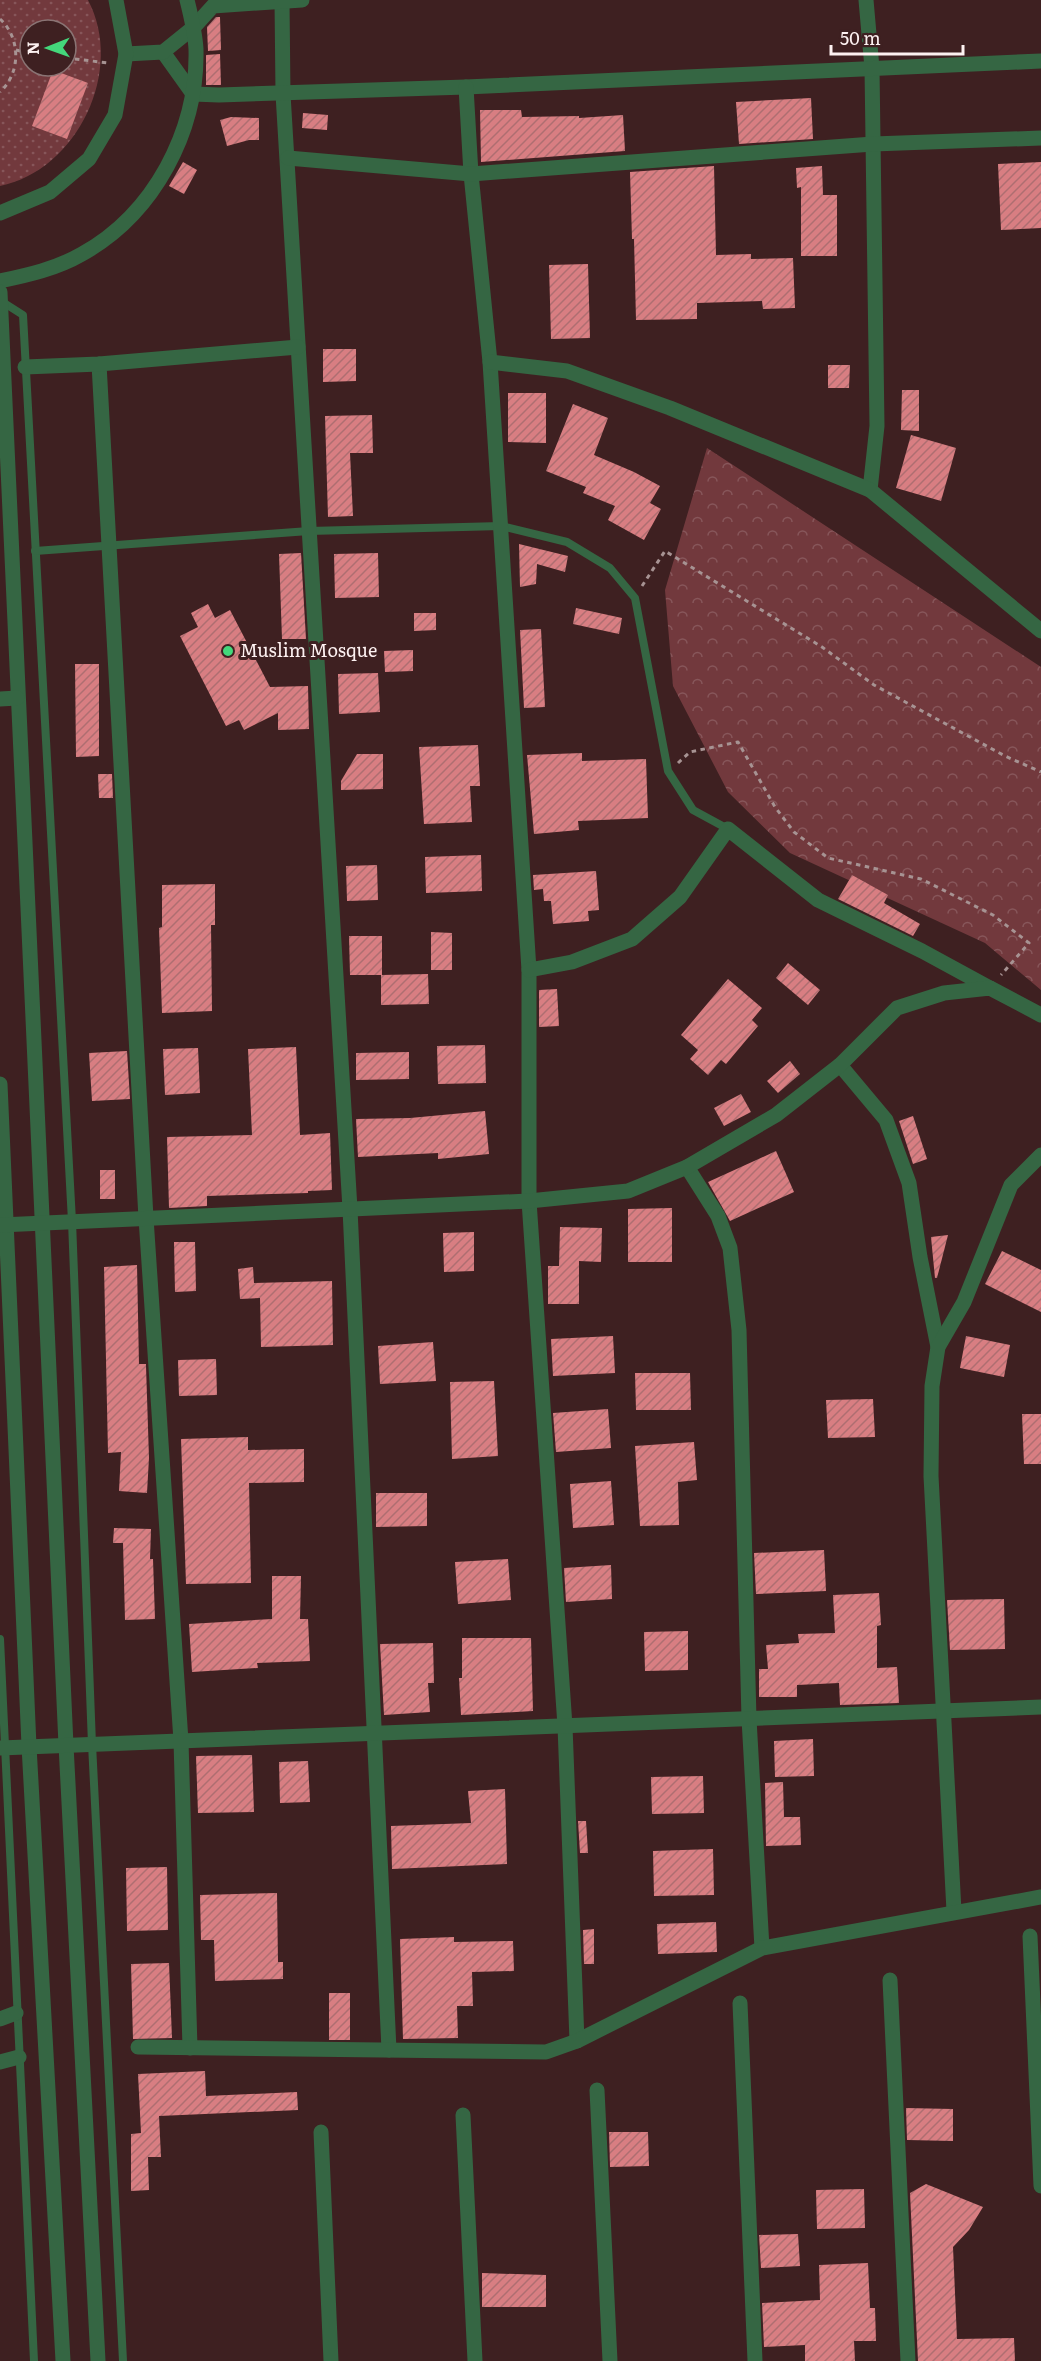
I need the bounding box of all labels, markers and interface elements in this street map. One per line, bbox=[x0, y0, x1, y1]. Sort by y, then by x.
north arrow bbox=[18, 18, 78, 78]
scale bar bbox=[831, 18, 963, 56]
text: 50 m bbox=[840, 24, 881, 51]
text: N bbox=[20, 41, 44, 55]
place label: Muslim Mosque bbox=[240, 636, 377, 663]
marker: Muslim Mosque bbox=[221, 644, 235, 658]

